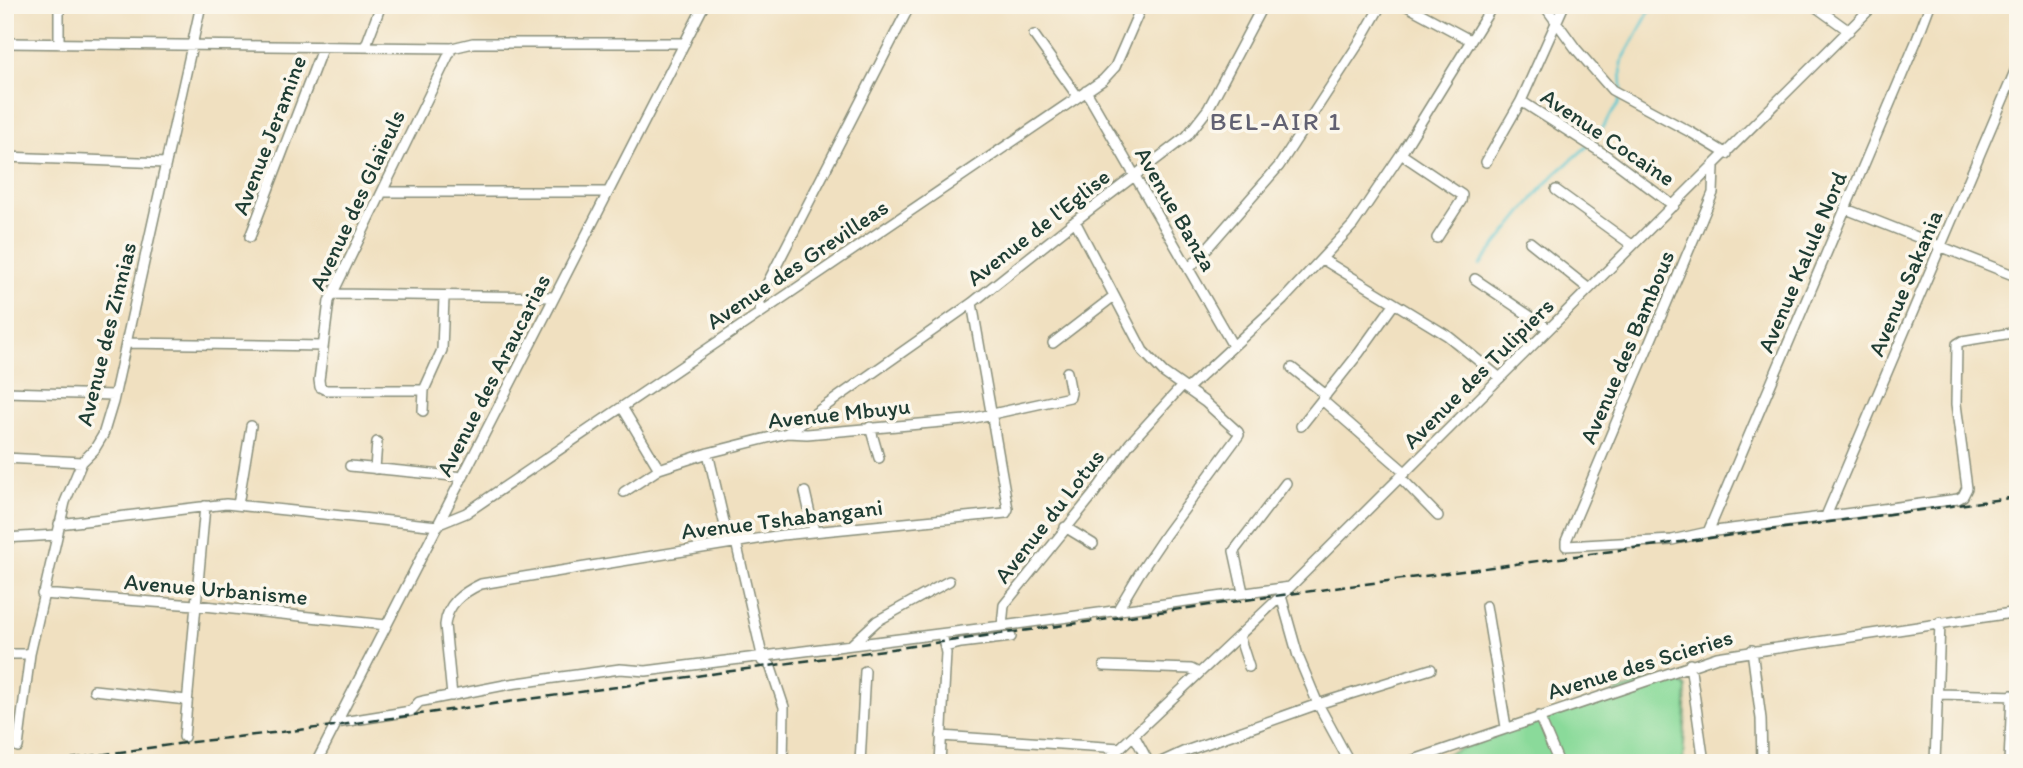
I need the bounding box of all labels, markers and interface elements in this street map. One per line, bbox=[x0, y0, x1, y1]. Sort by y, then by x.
street label: Avenue Jeramine bbox=[226, 51, 312, 219]
street label: Avenue Cocaine bbox=[1536, 82, 1680, 192]
street label: Avenue des Glaïeuls bbox=[303, 105, 411, 295]
district label: BEL-AIR 1 bbox=[1210, 105, 1342, 137]
street label: Avenue Banza bbox=[1129, 142, 1223, 276]
street label: Avenue de l'Eglise bbox=[961, 162, 1115, 292]
street label: Avenue Kalule Nord bbox=[1751, 167, 1853, 357]
street label: Avenue des Grevilleas bbox=[701, 193, 893, 335]
street label: Avenue Sakania bbox=[1862, 206, 1948, 360]
street label: Avenue des Zinnias bbox=[70, 239, 142, 429]
street label: Avenue des Bambous bbox=[1574, 246, 1680, 448]
street label: Avenue des Araucarias bbox=[430, 269, 556, 481]
street label: Avenue des Tulipiers bbox=[1397, 292, 1559, 454]
street label: Avenue Mbuyu bbox=[766, 392, 912, 434]
street label: Avenue du Lotus bbox=[988, 443, 1110, 589]
street label: Avenue Tshabangani bbox=[680, 493, 884, 545]
street label: Avenue Urbanisme bbox=[123, 567, 309, 611]
street label: Avenue des Scieries bbox=[1544, 622, 1736, 706]

